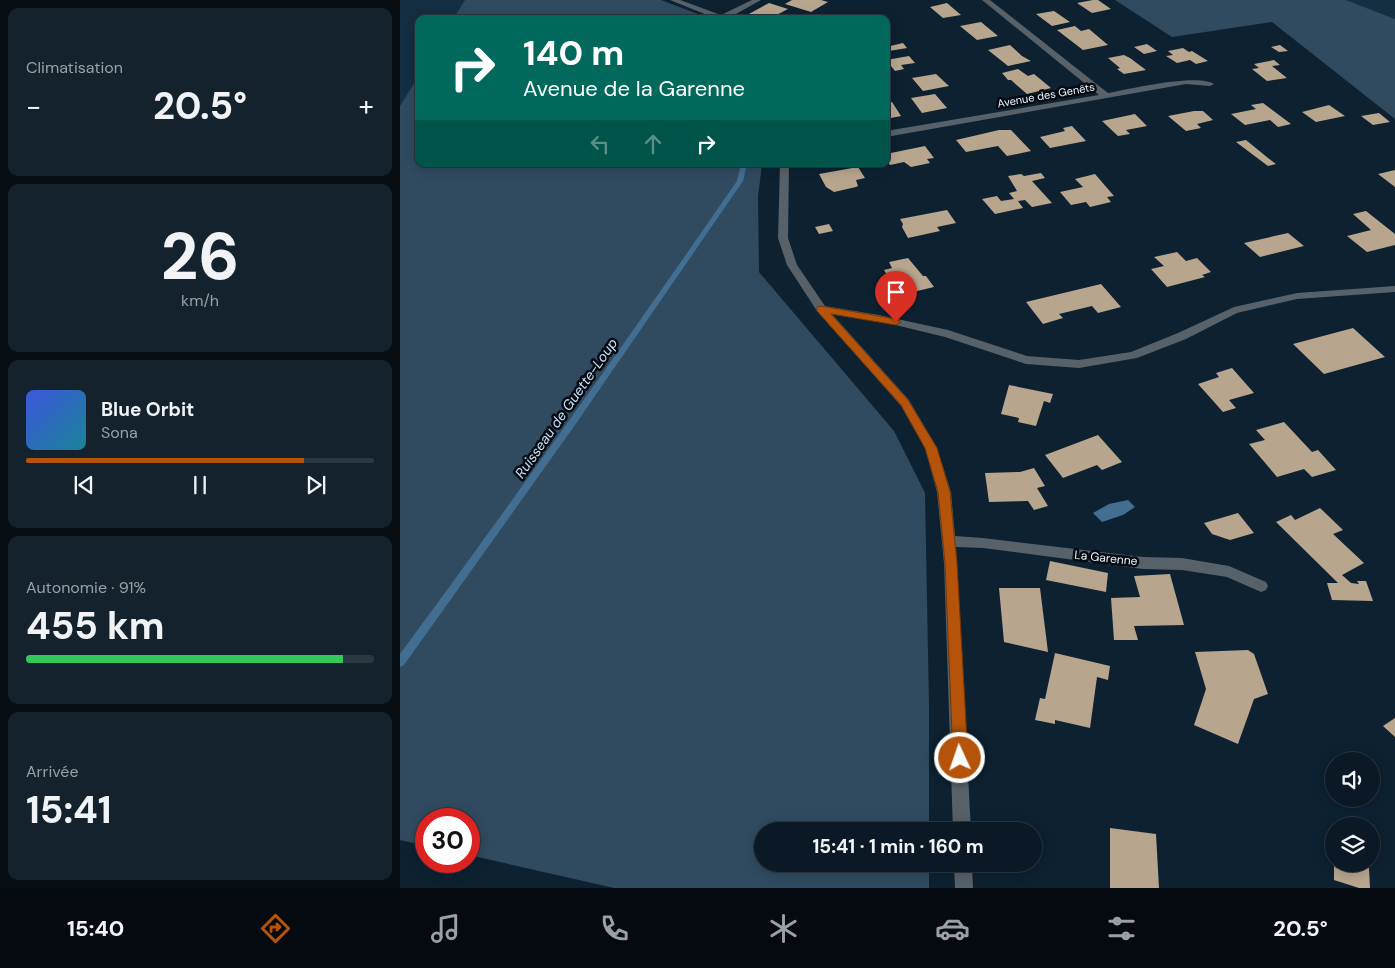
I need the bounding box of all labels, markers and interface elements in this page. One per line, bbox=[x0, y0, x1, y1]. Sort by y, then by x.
text: 140 m bbox=[523, 30, 624, 76]
icon: right bbox=[440, 35, 505, 100]
text: Climatisation bbox=[26, 57, 123, 78]
text: Avenue de la Garenne bbox=[523, 74, 745, 103]
street label: Avenue des Genêts bbox=[996, 80, 1096, 110]
text: 20.5° bbox=[153, 81, 247, 131]
text: − bbox=[26, 88, 41, 125]
text: + bbox=[359, 88, 374, 125]
icon: left bbox=[586, 130, 614, 158]
icon: ahead bbox=[639, 130, 667, 158]
icon: right bbox=[692, 130, 720, 158]
text: 26 bbox=[161, 215, 239, 299]
pin bbox=[875, 271, 917, 322]
icon: arrive bbox=[882, 278, 910, 306]
text: km/h bbox=[181, 290, 219, 311]
water label: Ruisseau de Guette-Loup bbox=[511, 334, 621, 481]
text: Blue Orbit bbox=[101, 397, 194, 422]
text: Sona bbox=[101, 422, 138, 443]
icon: previous bbox=[70, 471, 98, 499]
icon: pause bbox=[186, 471, 214, 499]
icon: next bbox=[302, 471, 330, 499]
street label: La Garenne bbox=[1074, 547, 1138, 569]
text: Autonomie · 91% bbox=[26, 577, 146, 598]
text: 455 km bbox=[26, 601, 165, 651]
position arrow bbox=[933, 731, 985, 783]
map controls bbox=[1325, 752, 1380, 872]
button: sound bbox=[1325, 752, 1380, 807]
text: Arrivée bbox=[26, 761, 79, 782]
text: 15:41 bbox=[26, 785, 112, 835]
speed limit sign: 30 bbox=[415, 808, 480, 873]
button: layers bbox=[1325, 817, 1380, 872]
text: 15:41 · 1 min · 160 m bbox=[812, 834, 984, 859]
icon: directions bbox=[258, 911, 293, 946]
icon: music bbox=[428, 911, 463, 946]
icon: phone bbox=[597, 911, 632, 946]
icon: climate bbox=[766, 911, 801, 946]
icon: car bbox=[935, 911, 970, 946]
icon: filters bbox=[1104, 911, 1139, 946]
text: 15:40 bbox=[67, 914, 124, 943]
text: 20.5° bbox=[1273, 914, 1328, 943]

